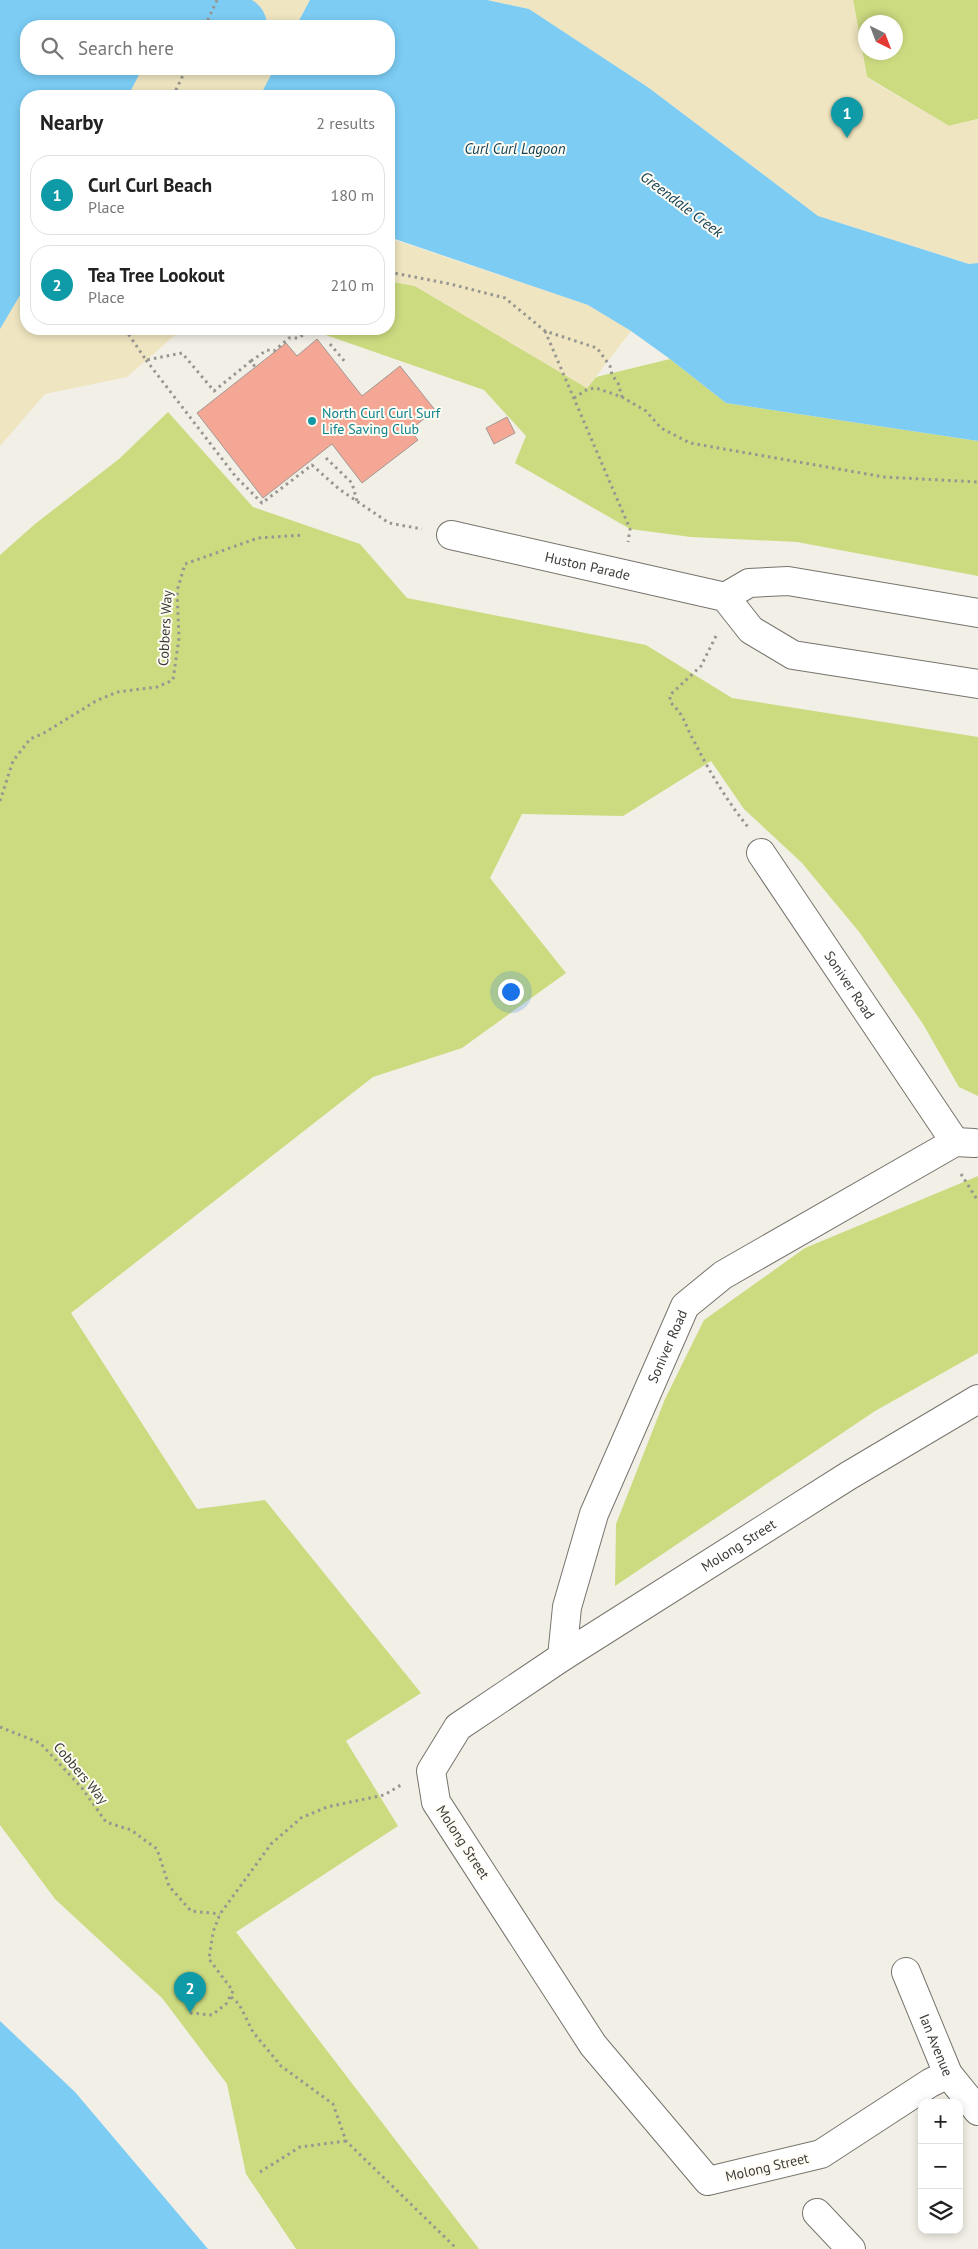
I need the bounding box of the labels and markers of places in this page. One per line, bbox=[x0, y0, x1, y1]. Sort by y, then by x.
pin: 1 bbox=[831, 97, 863, 138]
place label: North Curl Curl Surf Life Saving Club bbox=[322, 404, 441, 438]
marker: North Curl Curl Surf Life Saving Club bbox=[306, 415, 318, 427]
pin: 2 bbox=[174, 1972, 206, 2013]

